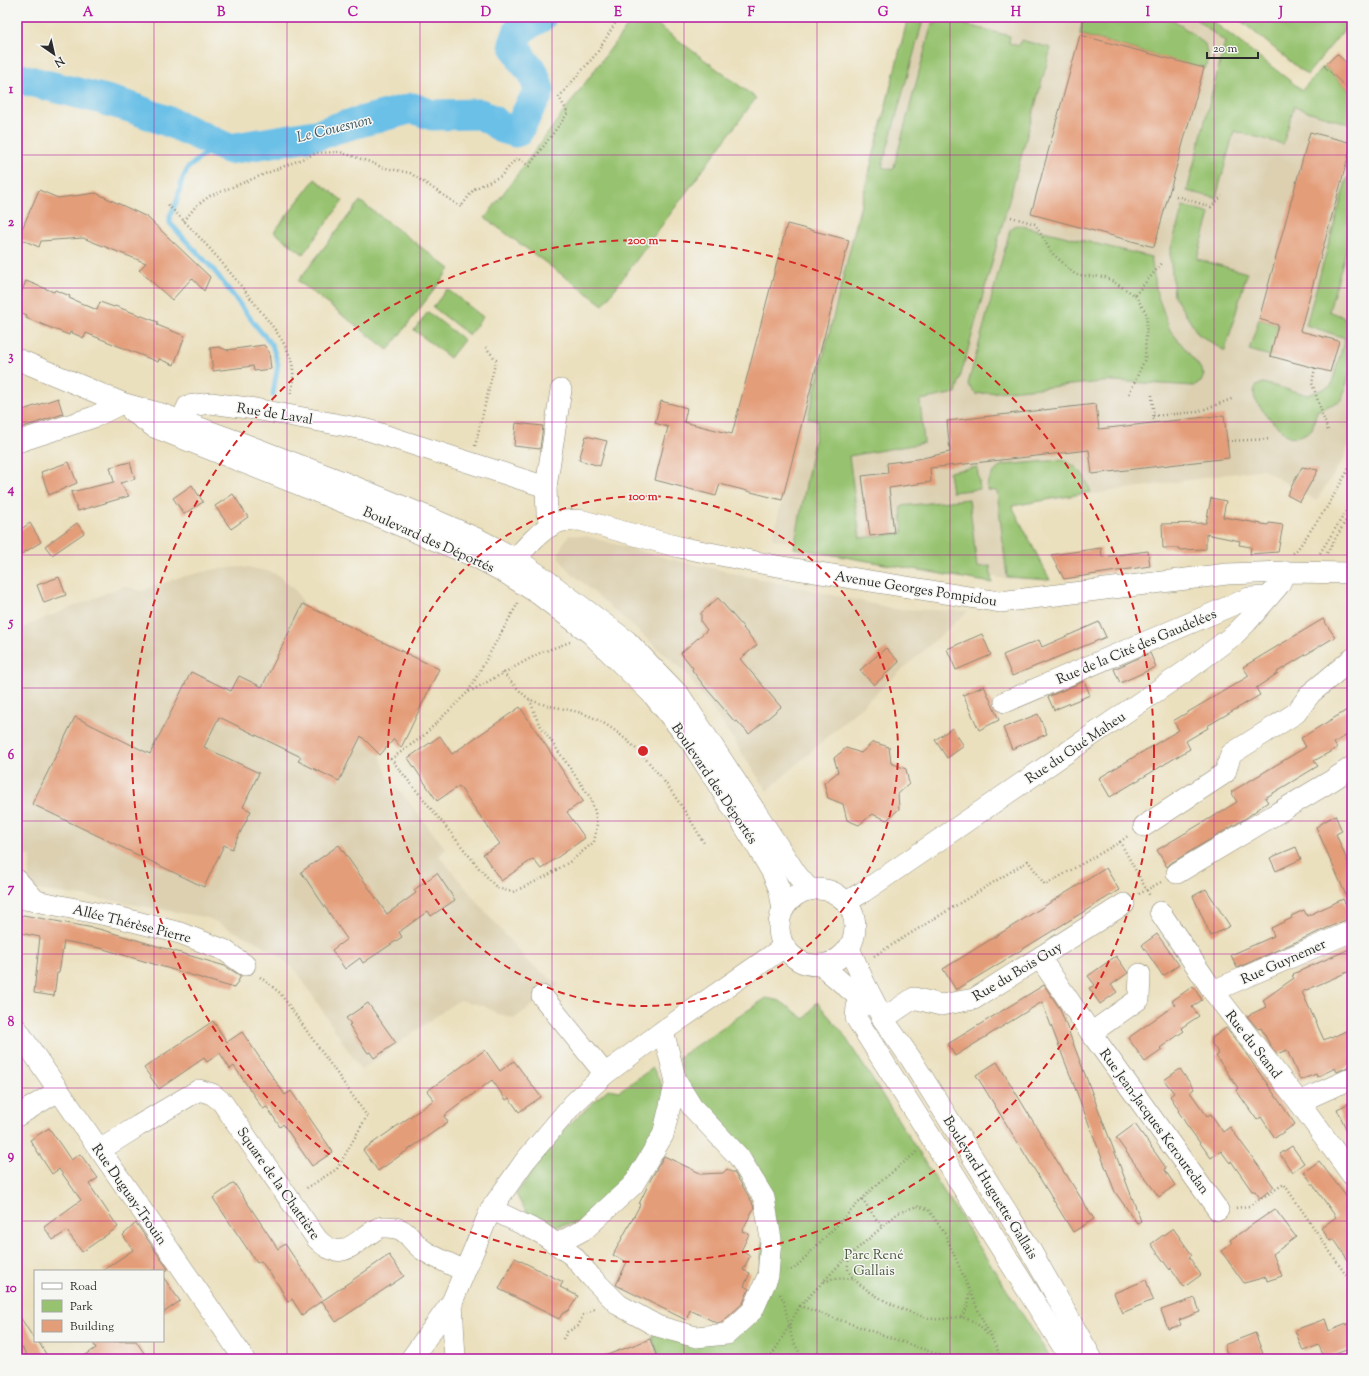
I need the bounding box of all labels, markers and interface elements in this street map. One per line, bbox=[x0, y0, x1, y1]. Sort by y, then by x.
text: A bbox=[83, 4, 94, 22]
text: B bbox=[217, 4, 226, 22]
text: C bbox=[348, 4, 358, 22]
text: D bbox=[481, 4, 491, 22]
text: E bbox=[614, 4, 622, 22]
text: F bbox=[747, 4, 755, 22]
text: G bbox=[878, 4, 889, 22]
text: H bbox=[1011, 4, 1022, 22]
text: I bbox=[1146, 4, 1151, 22]
text: J bbox=[1278, 4, 1283, 22]
north arrow bbox=[34, 34, 74, 74]
scale bar bbox=[1207, 34, 1258, 60]
text: 20 m bbox=[1213, 40, 1238, 58]
text: N bbox=[51, 52, 68, 71]
text: 1 bbox=[9, 81, 14, 99]
water label: Le Couesnon bbox=[294, 110, 374, 149]
text: 2 bbox=[8, 214, 15, 232]
text: 200 m bbox=[628, 232, 658, 250]
text: 3 bbox=[8, 348, 14, 366]
street label: Rue de Laval bbox=[235, 399, 314, 431]
text: 4 bbox=[7, 481, 15, 499]
text: 100 m bbox=[627, 488, 658, 506]
street label: Boulevard des Déportés bbox=[359, 503, 497, 579]
street label: Avenue Georges Pompidou bbox=[833, 567, 998, 613]
street label: Rue de la Cité des Gaudelées bbox=[1054, 605, 1220, 691]
text: 5 bbox=[8, 614, 14, 632]
street label: Rue du Gué Maheu bbox=[1022, 708, 1130, 790]
street label: Boulevard des Déportés bbox=[665, 720, 761, 849]
centre of rings bbox=[636, 744, 650, 758]
text: 6 bbox=[8, 747, 15, 765]
text: 7 bbox=[8, 880, 15, 898]
street label: Allée Thérèse Pierre bbox=[70, 901, 193, 949]
street label: Rue Guynemer bbox=[1238, 935, 1330, 991]
street label: Rue du Bois Guy bbox=[969, 938, 1067, 1007]
street label: Rue du Stand bbox=[1219, 1007, 1285, 1084]
text: 8 bbox=[8, 1014, 15, 1032]
street label: Rue Jean-Jacques Kerouredan bbox=[1094, 1045, 1213, 1199]
street label: Boulevard Huguette Gallais bbox=[937, 1113, 1042, 1264]
street label: Square de la Chattière bbox=[231, 1124, 324, 1244]
street label: Rue Duguay-Trouin bbox=[86, 1140, 171, 1250]
text: 9 bbox=[8, 1147, 15, 1165]
park label: Parc René Gallais bbox=[844, 1246, 904, 1282]
legend bbox=[34, 1270, 164, 1342]
text: Road bbox=[70, 1278, 97, 1296]
text: 10 bbox=[5, 1280, 17, 1298]
text: Park bbox=[70, 1298, 93, 1316]
text: Building bbox=[70, 1318, 114, 1336]

